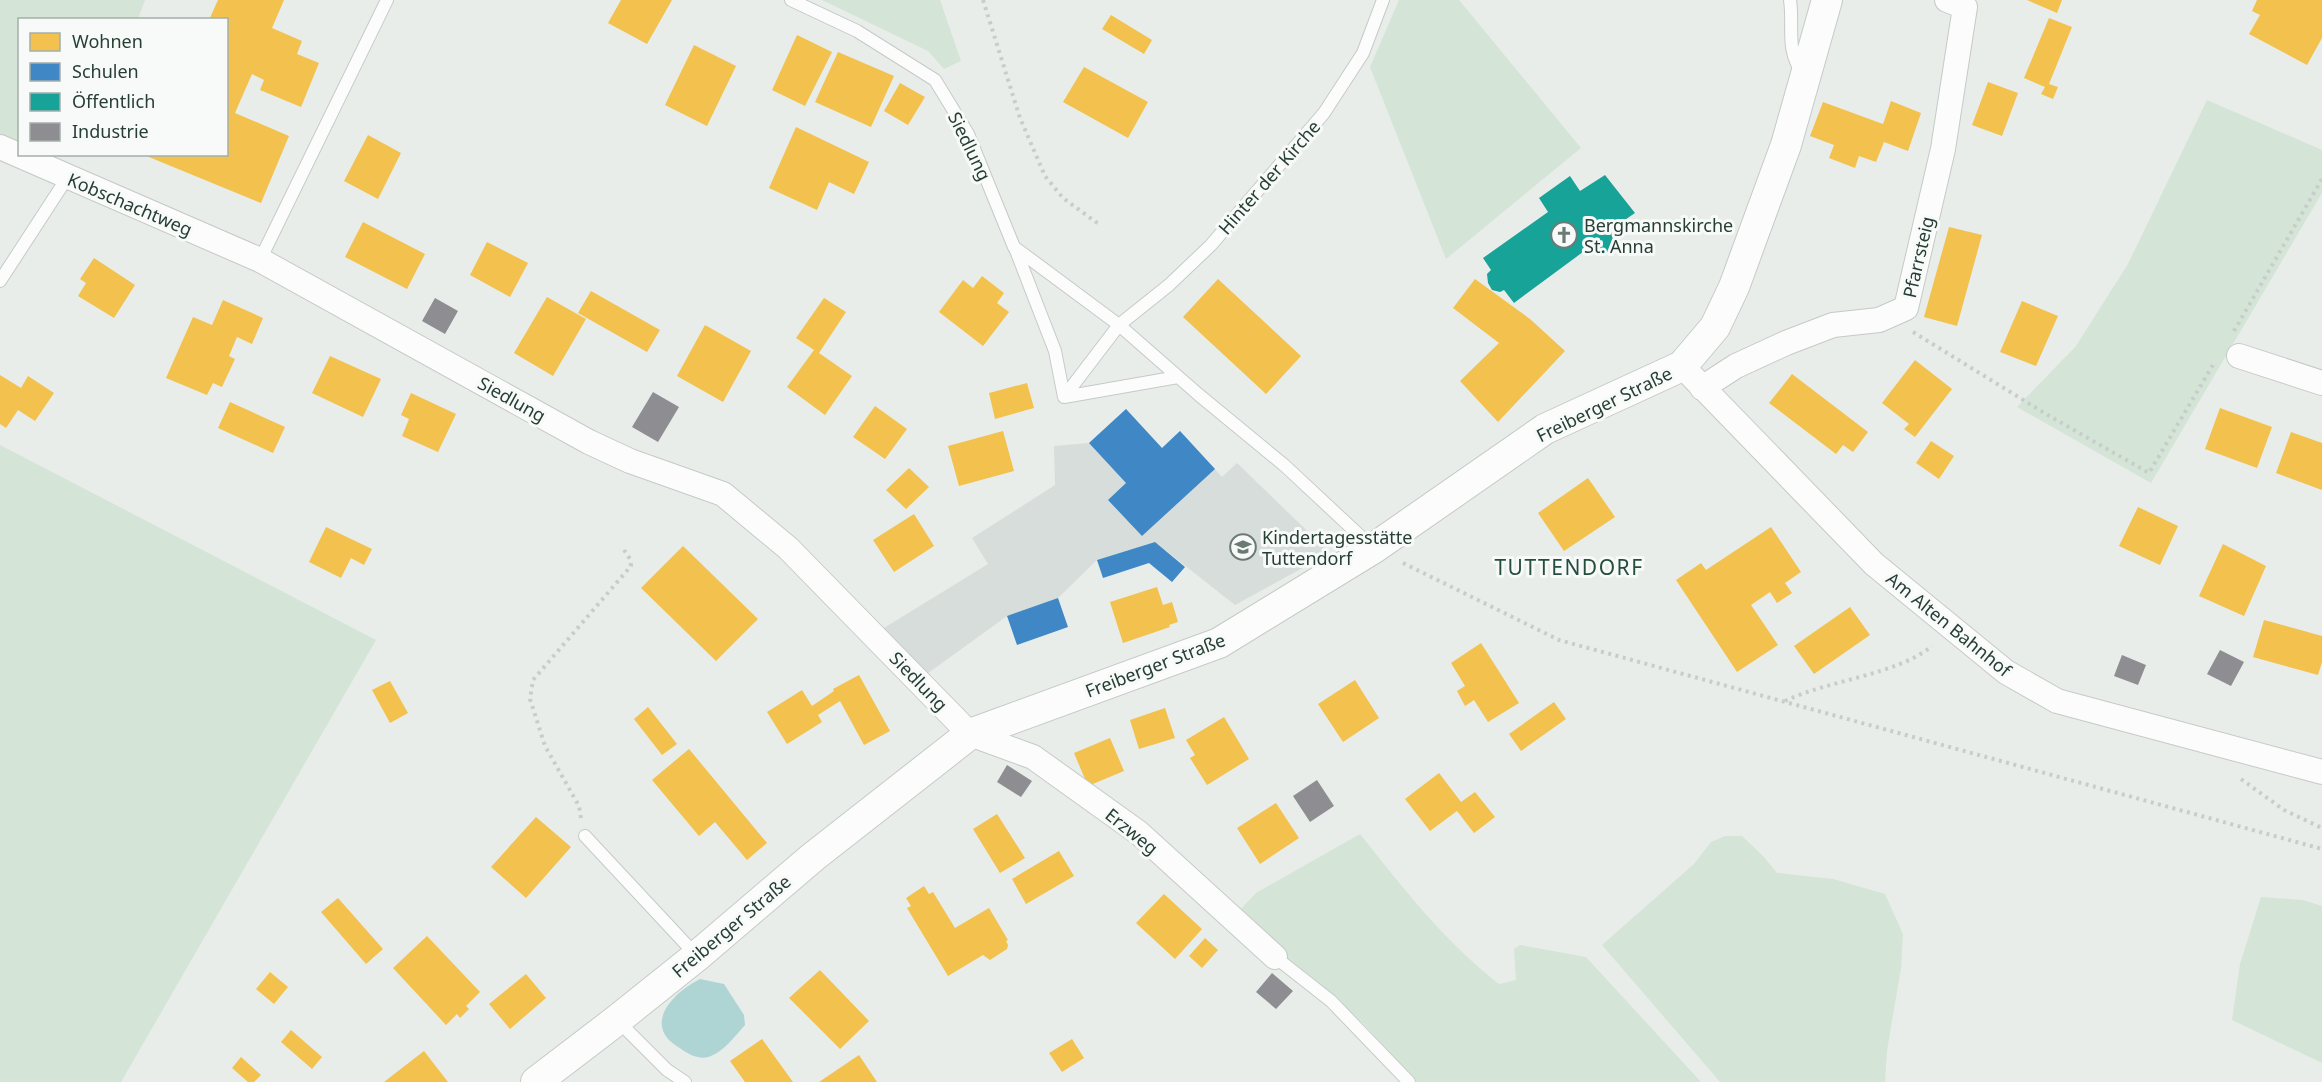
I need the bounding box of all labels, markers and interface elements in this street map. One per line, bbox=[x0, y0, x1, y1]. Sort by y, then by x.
legend bbox=[18, 18, 228, 156]
text: Wohnen bbox=[72, 29, 143, 53]
text: Schulen bbox=[72, 59, 139, 83]
text: Öffentlich bbox=[72, 89, 155, 113]
street label: Siedlung bbox=[943, 108, 997, 184]
street label: Hinter der Kirche bbox=[1213, 115, 1325, 239]
text: Industrie bbox=[72, 119, 149, 143]
street label: Kobschachtweg bbox=[64, 167, 196, 241]
place label: Bergmannskirche St. Anna bbox=[1584, 213, 1733, 258]
street label: Pfarrsteig bbox=[1897, 214, 1939, 300]
church icon: Bergmannskirche St. Anna bbox=[1549, 220, 1579, 250]
street label: Freiberger Straße bbox=[1532, 361, 1676, 447]
street label: Siedlung bbox=[474, 371, 550, 427]
place label: Kindertagesstätte Tuttendorf bbox=[1262, 525, 1412, 570]
school or university icon: Kindertagesstätte Tuttendorf bbox=[1228, 532, 1258, 562]
district label: TUTTENDORF bbox=[1494, 553, 1644, 581]
street label: Am Alten Bahnhof bbox=[1882, 566, 2017, 682]
street label: Freiberger Straße bbox=[1082, 627, 1228, 703]
street label: Siedlung bbox=[885, 646, 953, 716]
street label: Erzweg bbox=[1101, 802, 1163, 860]
street label: Freiberger Straße bbox=[667, 869, 795, 983]

